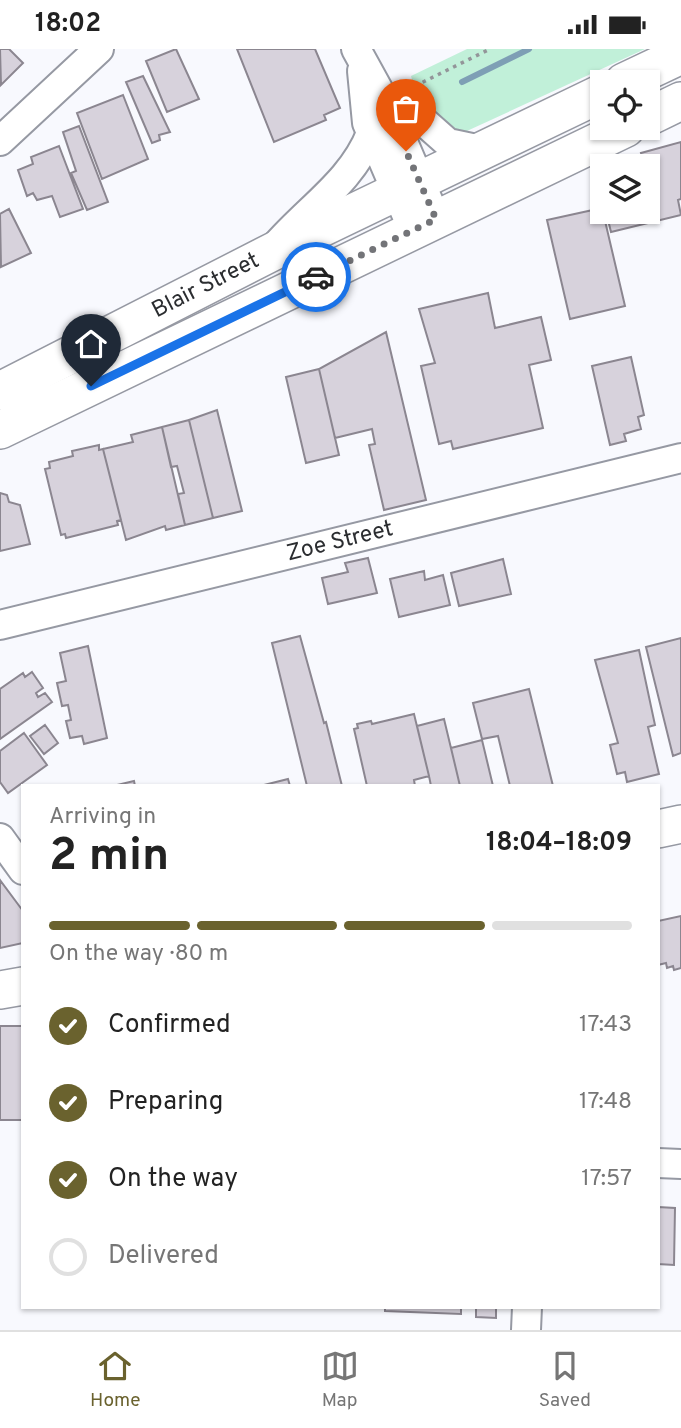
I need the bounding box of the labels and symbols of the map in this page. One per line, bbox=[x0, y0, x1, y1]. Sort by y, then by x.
pin bbox=[376, 79, 436, 151]
courier bbox=[281, 242, 351, 312]
street label: Blair Street bbox=[147, 246, 264, 325]
pin bbox=[61, 314, 121, 386]
street label: Zoe Street bbox=[284, 515, 396, 569]

